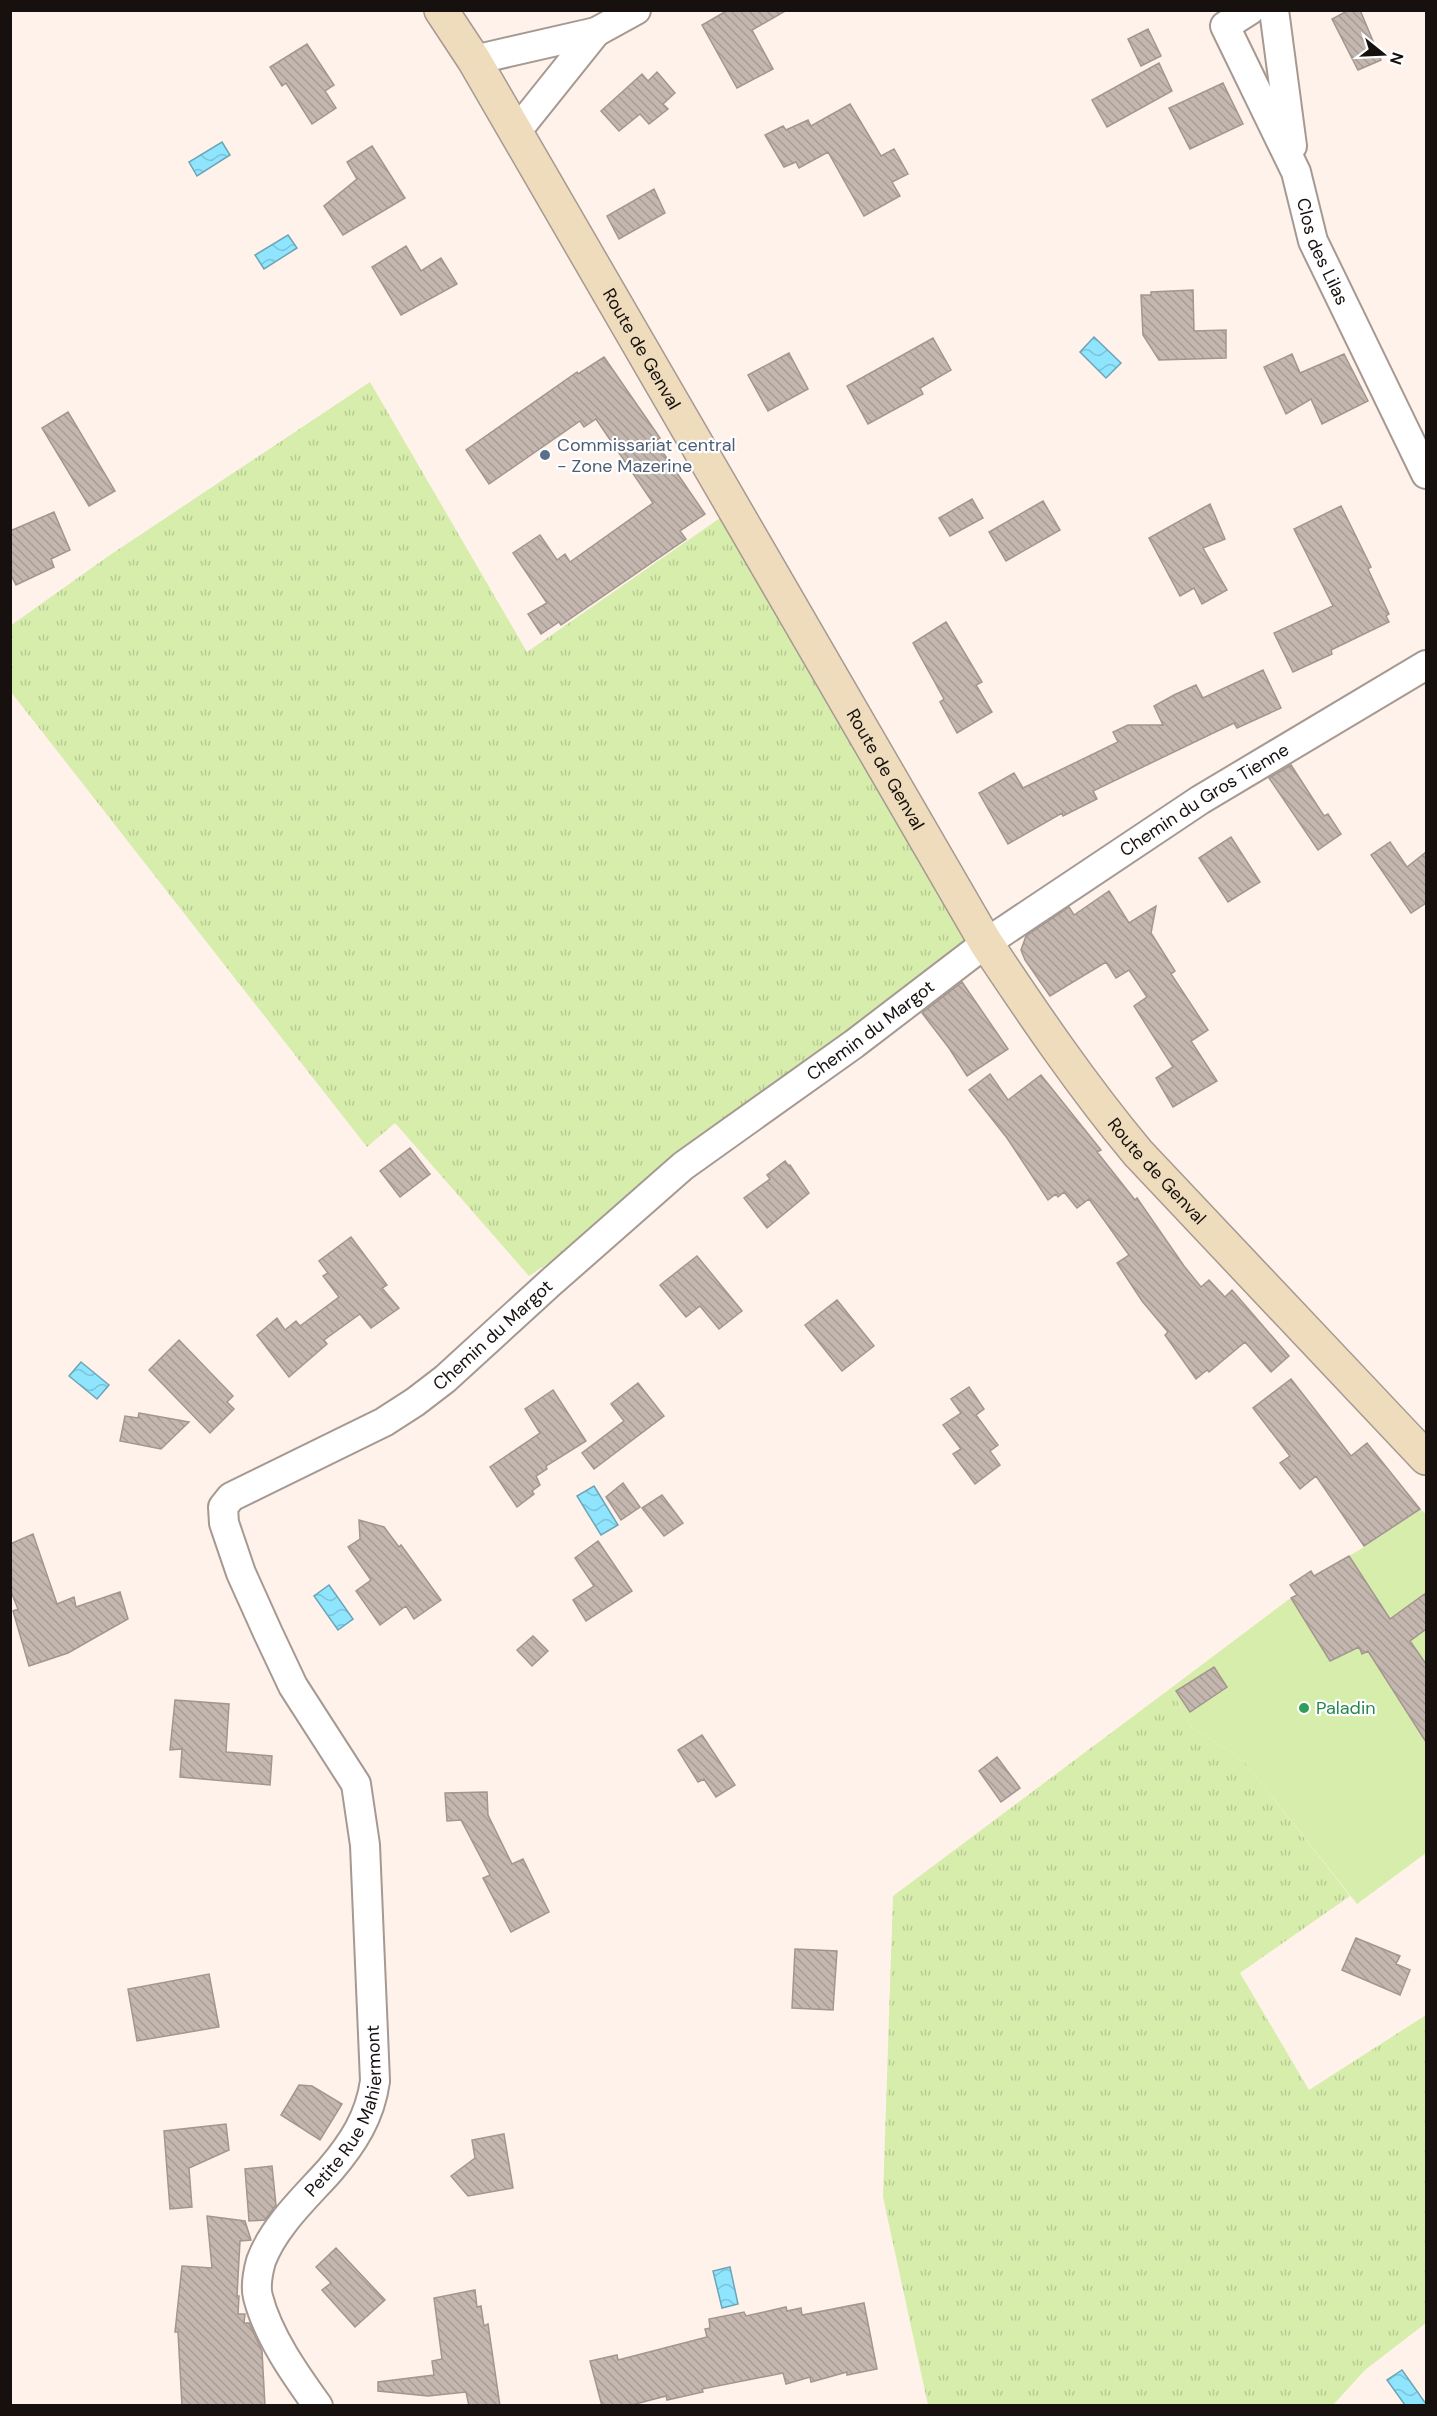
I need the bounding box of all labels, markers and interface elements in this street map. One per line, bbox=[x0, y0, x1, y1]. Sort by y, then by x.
north arrow bbox=[1353, 24, 1413, 84]
text: N bbox=[1385, 50, 1409, 67]
street label: Clos des Lilas bbox=[1291, 196, 1354, 309]
street label: Route de Genval bbox=[597, 284, 686, 414]
place label: Commissariat central - Zone Mazerine bbox=[557, 433, 736, 478]
marker: Commissariat central - Zone Mazerine bbox=[538, 448, 552, 462]
street label: Route de Genval bbox=[841, 705, 930, 834]
street label: Chemin du Gros Tienne bbox=[1115, 738, 1293, 862]
street label: Chemin du Margot bbox=[802, 975, 939, 1086]
street label: Route de Genval bbox=[1102, 1113, 1211, 1230]
street label: Chemin du Margot bbox=[428, 1275, 558, 1396]
place label: Paladin bbox=[1316, 1696, 1376, 1720]
marker: Paladin bbox=[1297, 1701, 1311, 1715]
street label: Petite Rue Mahiermont bbox=[299, 2024, 387, 2202]

